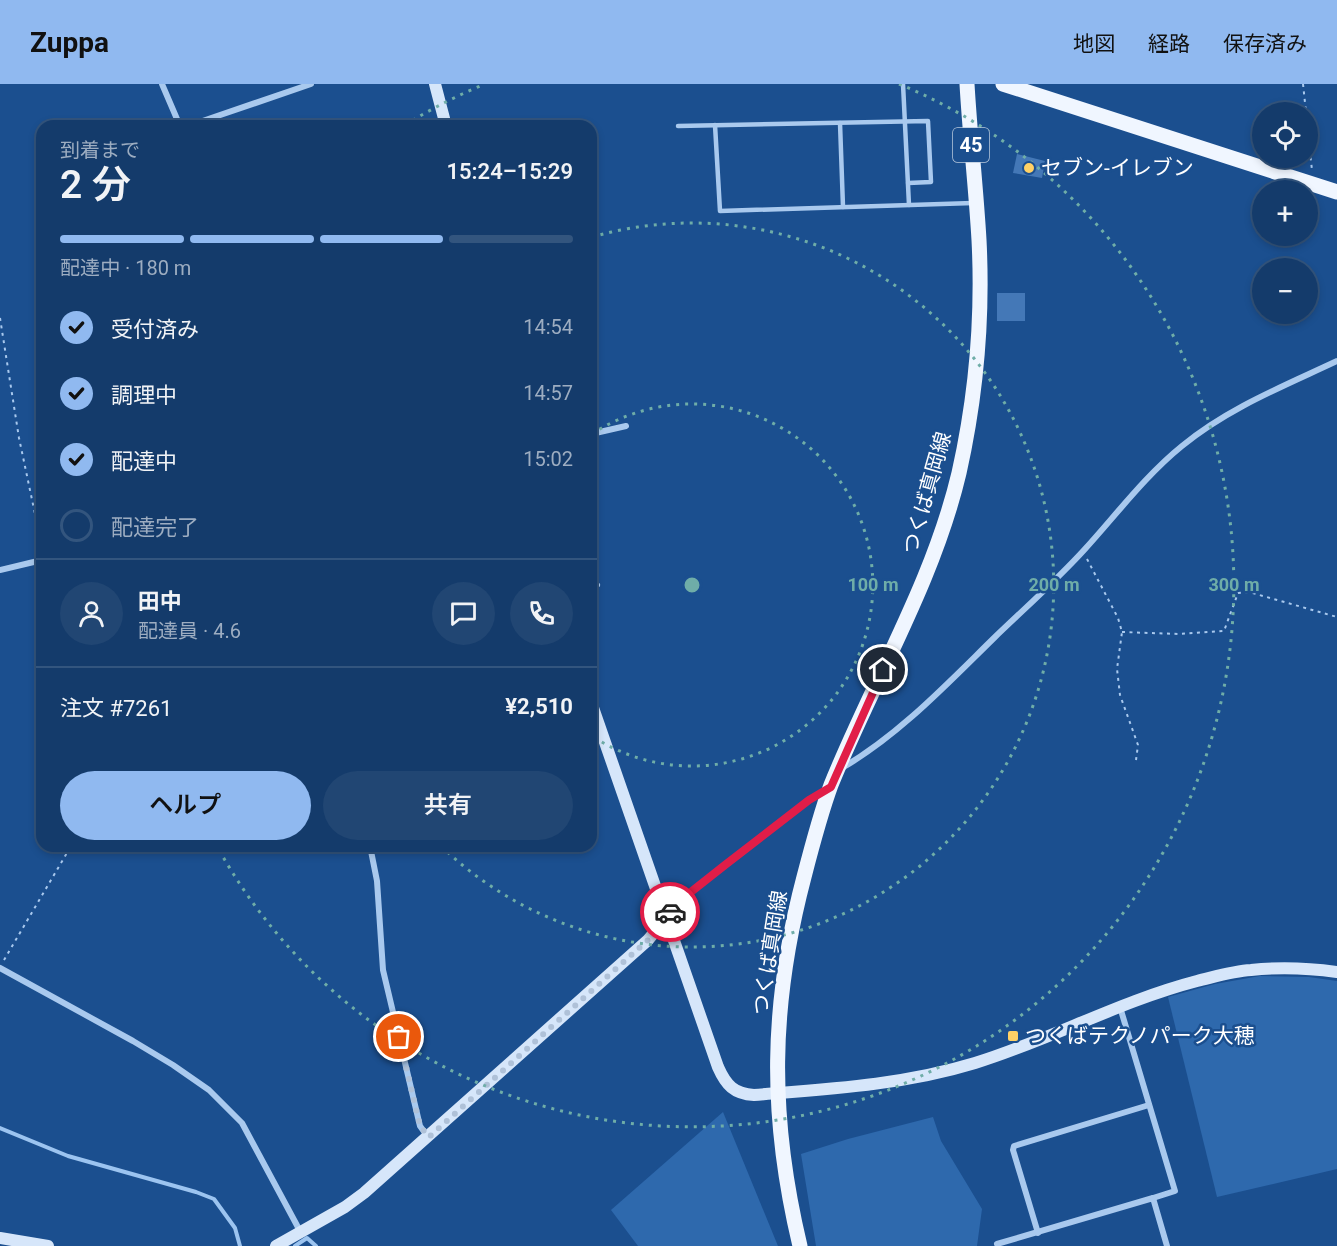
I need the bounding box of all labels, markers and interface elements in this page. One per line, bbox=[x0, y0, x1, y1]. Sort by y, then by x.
text: Zuppa bbox=[30, 26, 109, 59]
text: 地図 bbox=[1073, 32, 1115, 56]
text: 経路 bbox=[1148, 32, 1190, 56]
text: 保存済み bbox=[1223, 32, 1307, 56]
map controls bbox=[1252, 102, 1318, 324]
button: locate bbox=[1252, 102, 1318, 168]
road number: 45 bbox=[953, 128, 989, 162]
text: 到着まで bbox=[60, 138, 140, 162]
place label: セブン-イレブン bbox=[1041, 156, 1194, 180]
text: 15:24–15:29 bbox=[446, 159, 573, 184]
marker: セブン-イレブン bbox=[1022, 161, 1036, 175]
text: 2 分 bbox=[60, 162, 131, 208]
button: + bbox=[1252, 180, 1318, 246]
text: 配達中 · 180 m bbox=[60, 256, 191, 280]
button: − bbox=[1252, 258, 1318, 324]
icon: check bbox=[60, 311, 93, 344]
text: 14:54 bbox=[523, 315, 573, 339]
text: 受付済み bbox=[111, 317, 199, 342]
icon: check bbox=[60, 377, 93, 410]
text: 14:57 bbox=[523, 381, 573, 405]
text: 調理中 bbox=[111, 383, 177, 408]
street label: つくば真岡線 bbox=[898, 429, 956, 557]
icon: check bbox=[60, 443, 93, 476]
text: 15:02 bbox=[523, 447, 573, 471]
text: 配達中 bbox=[111, 449, 177, 474]
text: 配達完了 bbox=[111, 515, 199, 540]
text: 100 m bbox=[847, 574, 899, 595]
text: 200 m bbox=[1028, 574, 1080, 595]
text: 300 m bbox=[1208, 574, 1260, 595]
centre of rings bbox=[682, 575, 702, 595]
button: person bbox=[60, 582, 123, 645]
button: chat bbox=[432, 582, 495, 645]
button: phone bbox=[510, 582, 573, 645]
text: 田中 bbox=[138, 589, 182, 614]
text: 配達員 · 4.6 bbox=[138, 619, 241, 643]
pin bbox=[857, 644, 908, 695]
icon: home bbox=[866, 653, 899, 686]
text: ¥2,510 bbox=[505, 694, 573, 719]
text: 注文 #7261 bbox=[60, 696, 172, 721]
button: ヘルプ bbox=[60, 771, 311, 840]
button: 共有 bbox=[323, 771, 573, 840]
courier bbox=[640, 882, 700, 942]
street label: つくば真岡線 bbox=[748, 889, 792, 1017]
icon: car bbox=[654, 896, 687, 929]
pin bbox=[373, 1011, 424, 1062]
icon: bag bbox=[382, 1020, 415, 1053]
place label: つくばテクノパーク大穂 bbox=[1025, 1024, 1255, 1048]
marker: つくばテクノパーク大穂 bbox=[1006, 1029, 1020, 1043]

